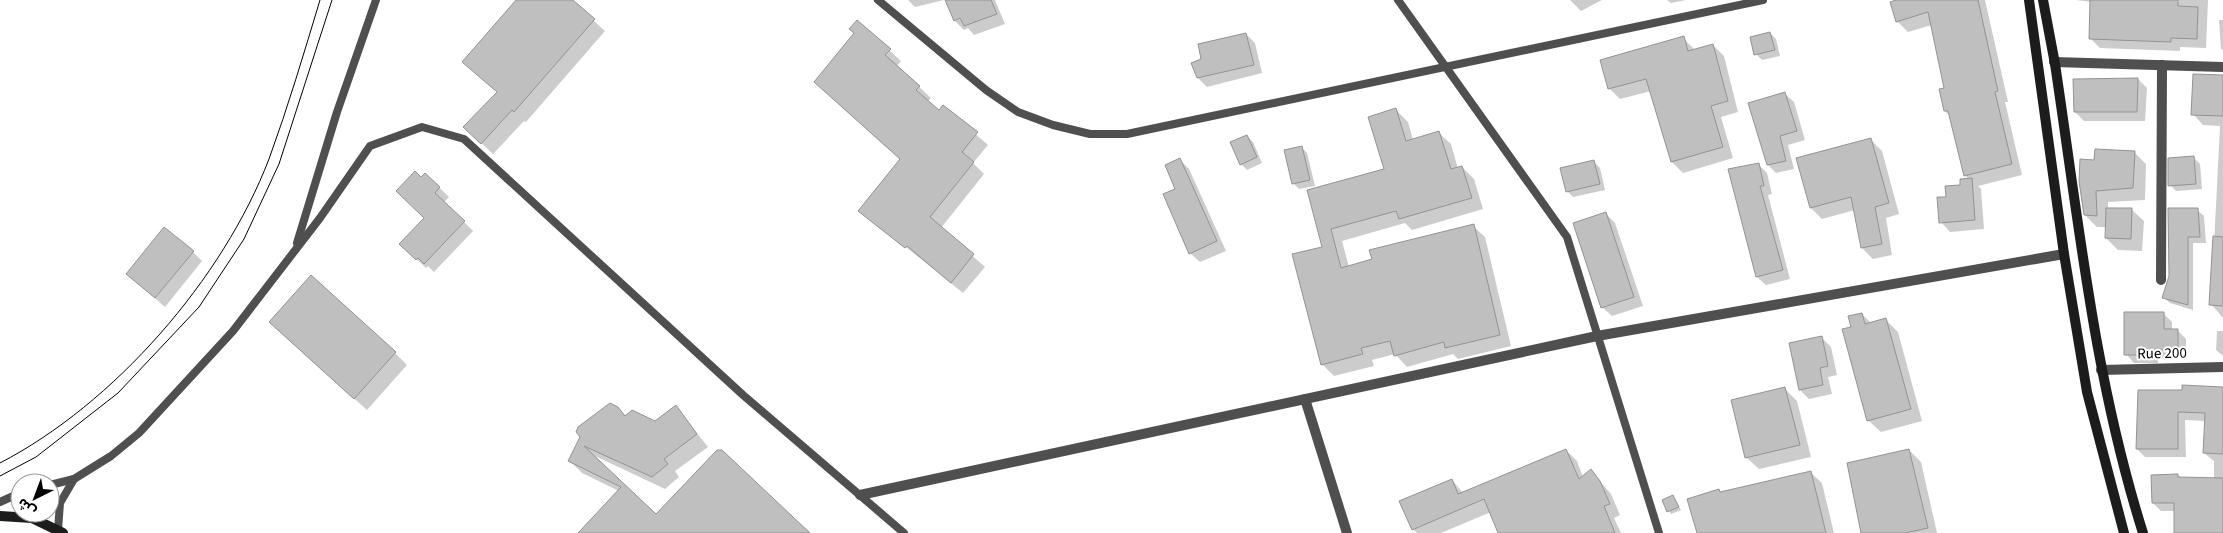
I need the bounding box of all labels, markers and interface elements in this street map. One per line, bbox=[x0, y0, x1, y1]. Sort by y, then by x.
street label: Rue 200 bbox=[2137, 343, 2187, 364]
north arrow bbox=[10, 473, 60, 523]
text: ش bbox=[13, 493, 41, 521]

